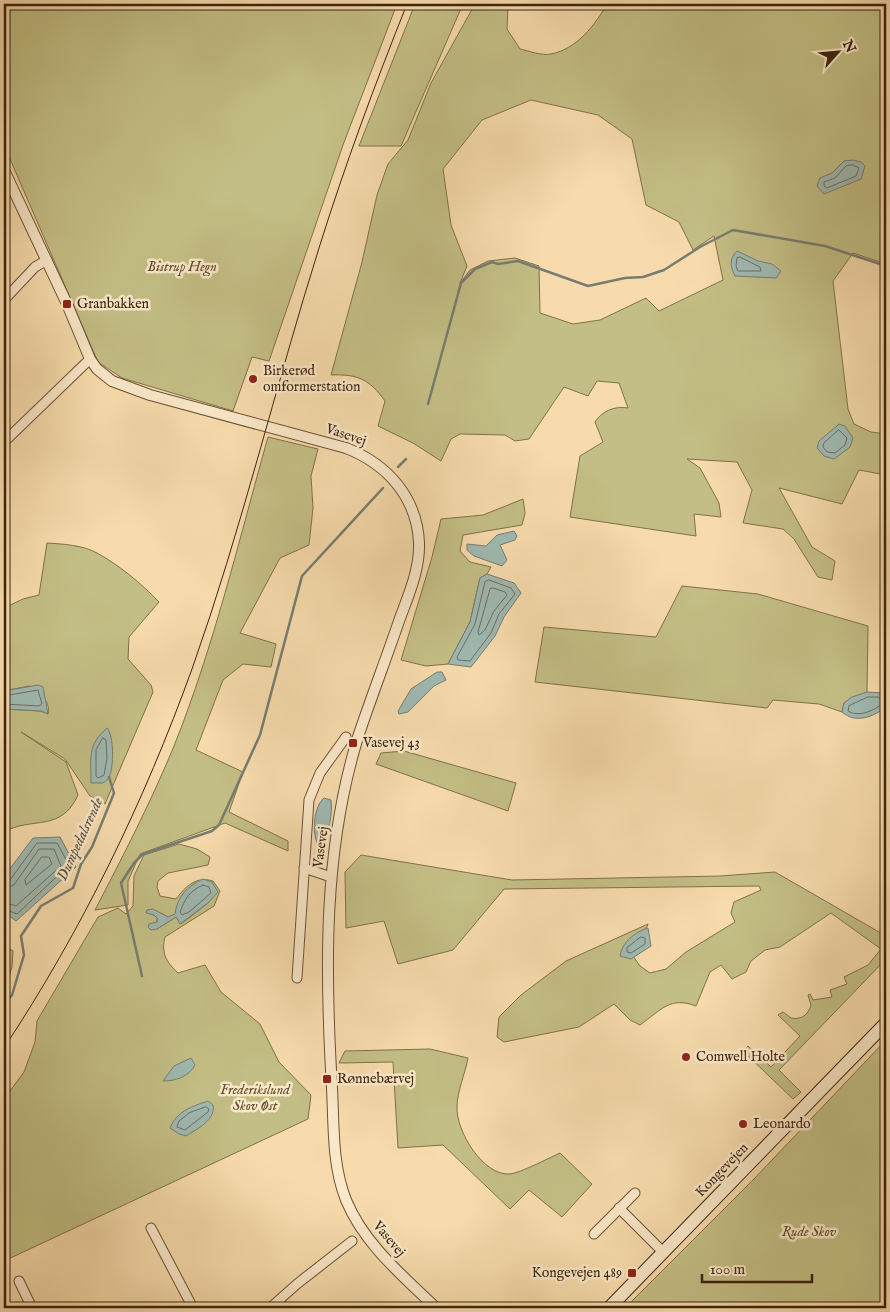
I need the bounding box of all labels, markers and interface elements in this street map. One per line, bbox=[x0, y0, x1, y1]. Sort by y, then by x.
north arrow bbox=[812, 28, 862, 78]
text: N bbox=[837, 36, 859, 56]
park label: Bistrup Hegn bbox=[147, 258, 217, 277]
place label: Granbakken bbox=[77, 295, 150, 313]
marker: Granbakken bbox=[61, 298, 73, 310]
place label: Birkerød omformerstation bbox=[263, 362, 361, 396]
marker: Birkerød omformerstation bbox=[247, 373, 259, 385]
street label: Vasevej bbox=[322, 419, 369, 450]
place label: Vasevej 43 bbox=[362, 734, 420, 752]
marker: Vasevej 43 bbox=[347, 737, 359, 749]
water label: Dumpedalsrende bbox=[53, 794, 107, 884]
street label: Vasevej bbox=[309, 825, 333, 870]
place label: Comwell Holte bbox=[696, 1048, 785, 1066]
marker: Comwell Holte bbox=[680, 1051, 692, 1063]
place label: Rønnebærvej bbox=[337, 1070, 414, 1088]
marker: Rønnebærvej bbox=[321, 1073, 333, 1085]
park label: Frederikslund Skov Øst bbox=[220, 1081, 291, 1115]
place label: Leonardo bbox=[753, 1115, 811, 1133]
marker: Leonardo bbox=[737, 1118, 749, 1130]
street label: Kongevejen bbox=[692, 1139, 753, 1201]
street label: Vasevej bbox=[368, 1217, 409, 1261]
park label: Rude Skov bbox=[782, 1223, 837, 1241]
scale bar bbox=[702, 1252, 812, 1284]
text: 100 m bbox=[710, 1260, 746, 1279]
place label: Kongevejen 489 bbox=[532, 1264, 622, 1282]
marker: Kongevejen 489 bbox=[626, 1267, 638, 1279]

